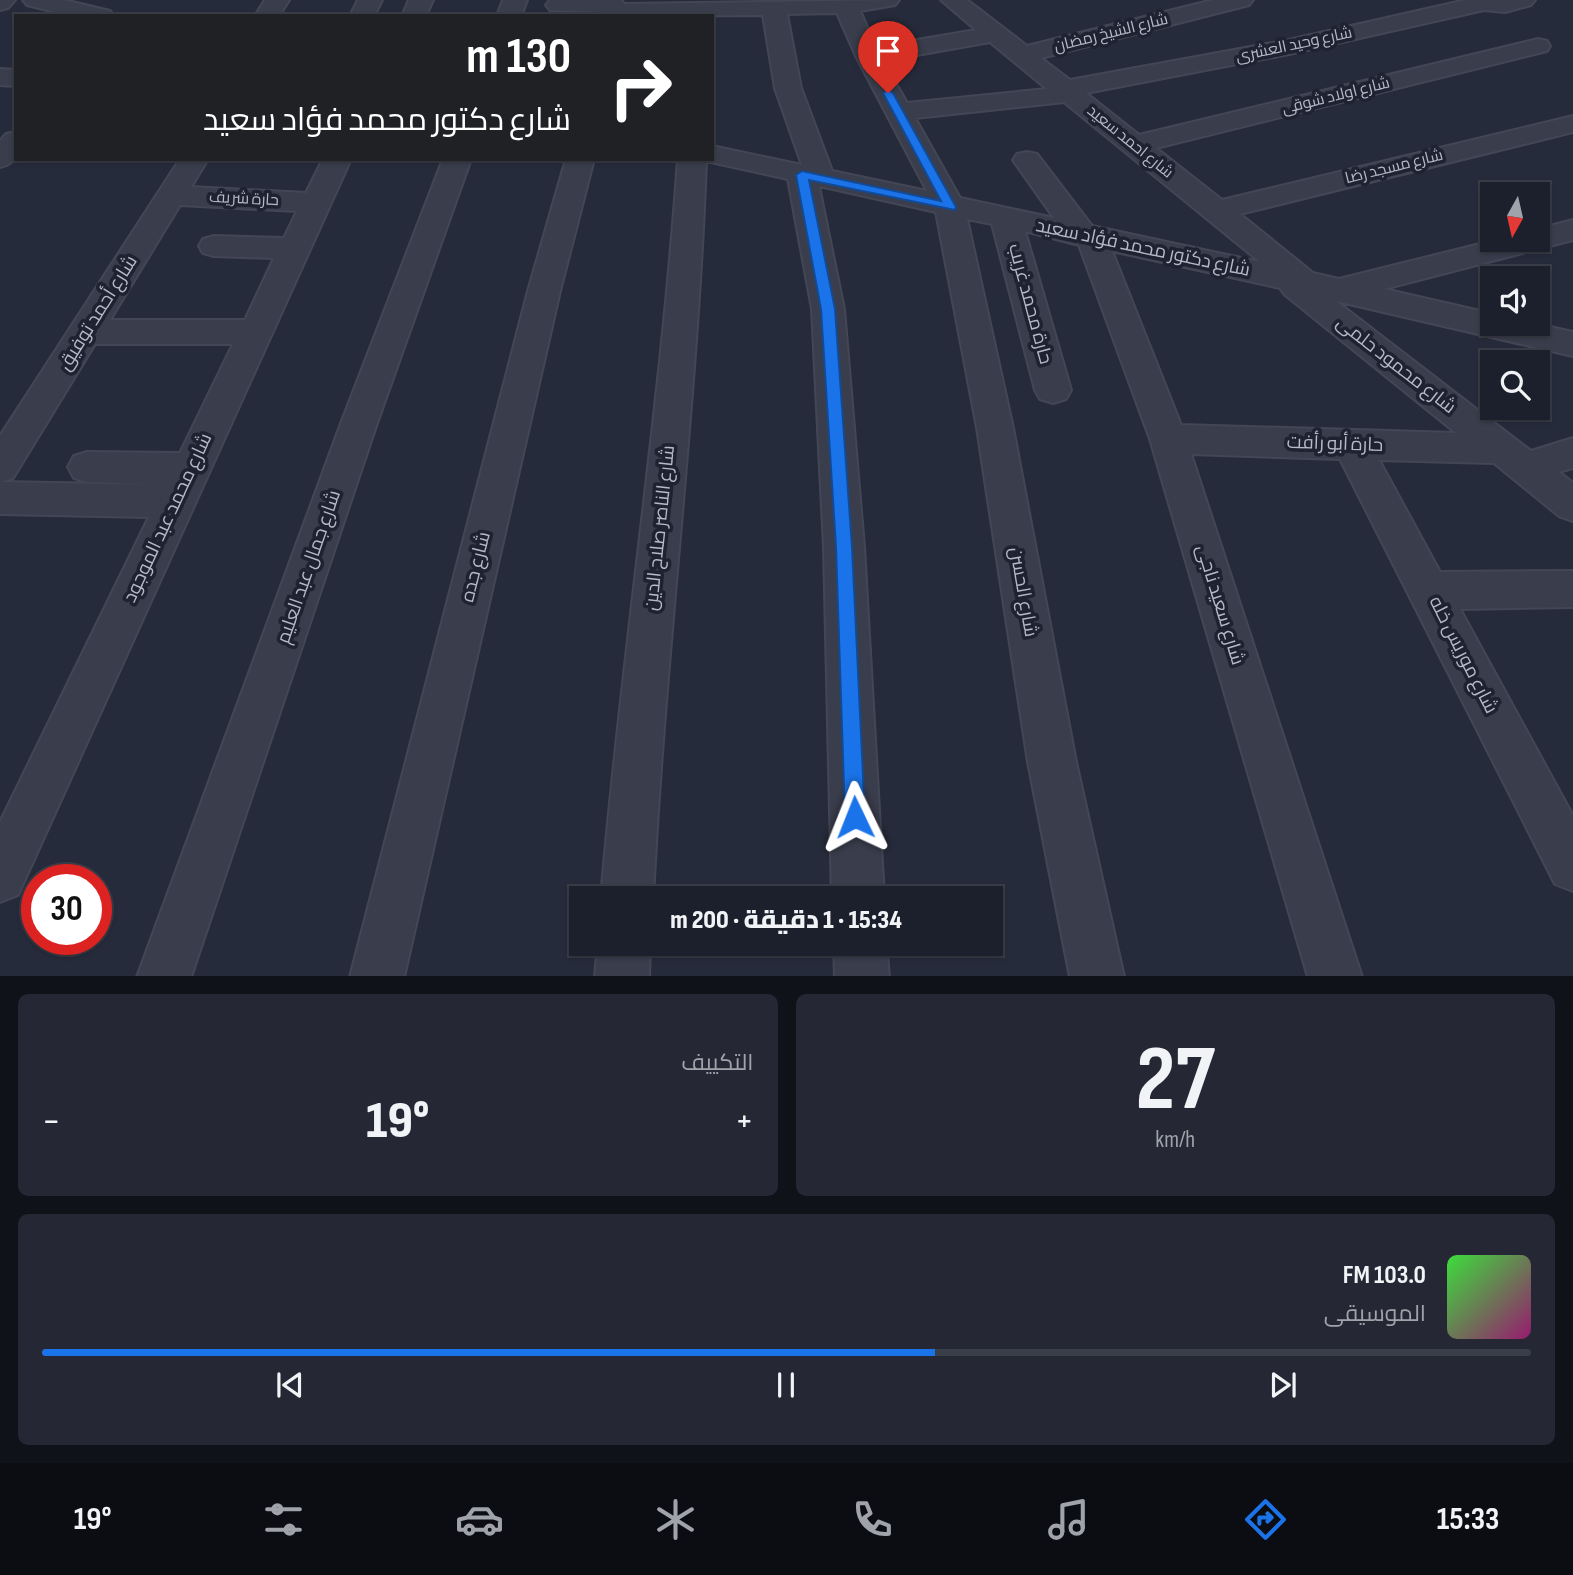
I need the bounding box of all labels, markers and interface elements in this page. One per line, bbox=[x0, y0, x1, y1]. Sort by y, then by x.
street label: شارع الشيخ رمضان bbox=[1052, 10, 1170, 57]
pin bbox=[858, 21, 918, 93]
street label: شارع وحيد العشرى bbox=[1234, 23, 1354, 68]
text: 130 m bbox=[466, 28, 571, 87]
icon: arrive bbox=[869, 32, 907, 70]
icon: right bbox=[595, 42, 686, 133]
street label: شارع اولاد شوقى bbox=[1280, 73, 1392, 120]
text: شارع دكتور محمد فؤاد سعيد bbox=[203, 101, 571, 140]
street label: شارع احمد سعيد bbox=[1082, 101, 1177, 183]
street label: شارع مسجد رضا bbox=[1343, 146, 1445, 189]
north arrow bbox=[1480, 182, 1550, 252]
map controls bbox=[1480, 182, 1550, 420]
street label: حارة شريف bbox=[209, 188, 279, 210]
street label: شارع دكتور محمد فؤاد سعيد bbox=[1034, 214, 1252, 283]
street label: حارة محمد غريب bbox=[1003, 241, 1057, 367]
street label: شارع أحمد توفيق bbox=[53, 251, 143, 375]
button: sound bbox=[1480, 266, 1550, 336]
street label: شارع محمود حلمى bbox=[1331, 311, 1460, 420]
button: search bbox=[1480, 350, 1550, 420]
street label: شارع محمد عبد الموجود bbox=[119, 430, 218, 607]
street label: حارة أبو رأفت bbox=[1286, 430, 1384, 457]
street label: شارع الناصر صلاح الدين bbox=[640, 444, 681, 612]
street label: شارع جمال عبد العليم bbox=[272, 487, 347, 647]
street label: شارع جده bbox=[456, 529, 497, 605]
street label: شارع سعيد ناجى bbox=[1190, 542, 1249, 668]
street label: شارع الحسن bbox=[1003, 545, 1042, 639]
street label: شارع موريس خله bbox=[1423, 592, 1502, 718]
position arrow bbox=[818, 780, 892, 854]
speed limit sign: 30 bbox=[21, 864, 112, 955]
text: 15:34 · 1 دقيقة · 200 m bbox=[670, 905, 902, 936]
text: 27 bbox=[1135, 1026, 1215, 1135]
text: التكييف bbox=[681, 1049, 754, 1077]
text: 19° bbox=[366, 1090, 429, 1153]
text: − bbox=[42, 1099, 61, 1144]
text: + bbox=[735, 1099, 754, 1144]
text: km/h bbox=[1155, 1126, 1195, 1154]
text: 103.0 FM bbox=[1343, 1260, 1426, 1291]
text: الموسيقى bbox=[1324, 1300, 1426, 1328]
icon: previous bbox=[271, 1366, 309, 1404]
icon: pause bbox=[767, 1366, 805, 1404]
icon: next bbox=[1264, 1366, 1302, 1404]
icon: filters bbox=[259, 1495, 308, 1544]
icon: car bbox=[455, 1495, 504, 1544]
icon: climate bbox=[651, 1495, 700, 1544]
icon: phone bbox=[848, 1495, 897, 1544]
icon: music bbox=[1044, 1495, 1093, 1544]
icon: directions bbox=[1241, 1495, 1290, 1544]
text: 19° bbox=[74, 1500, 111, 1539]
text: 15:33 bbox=[1437, 1500, 1499, 1539]

